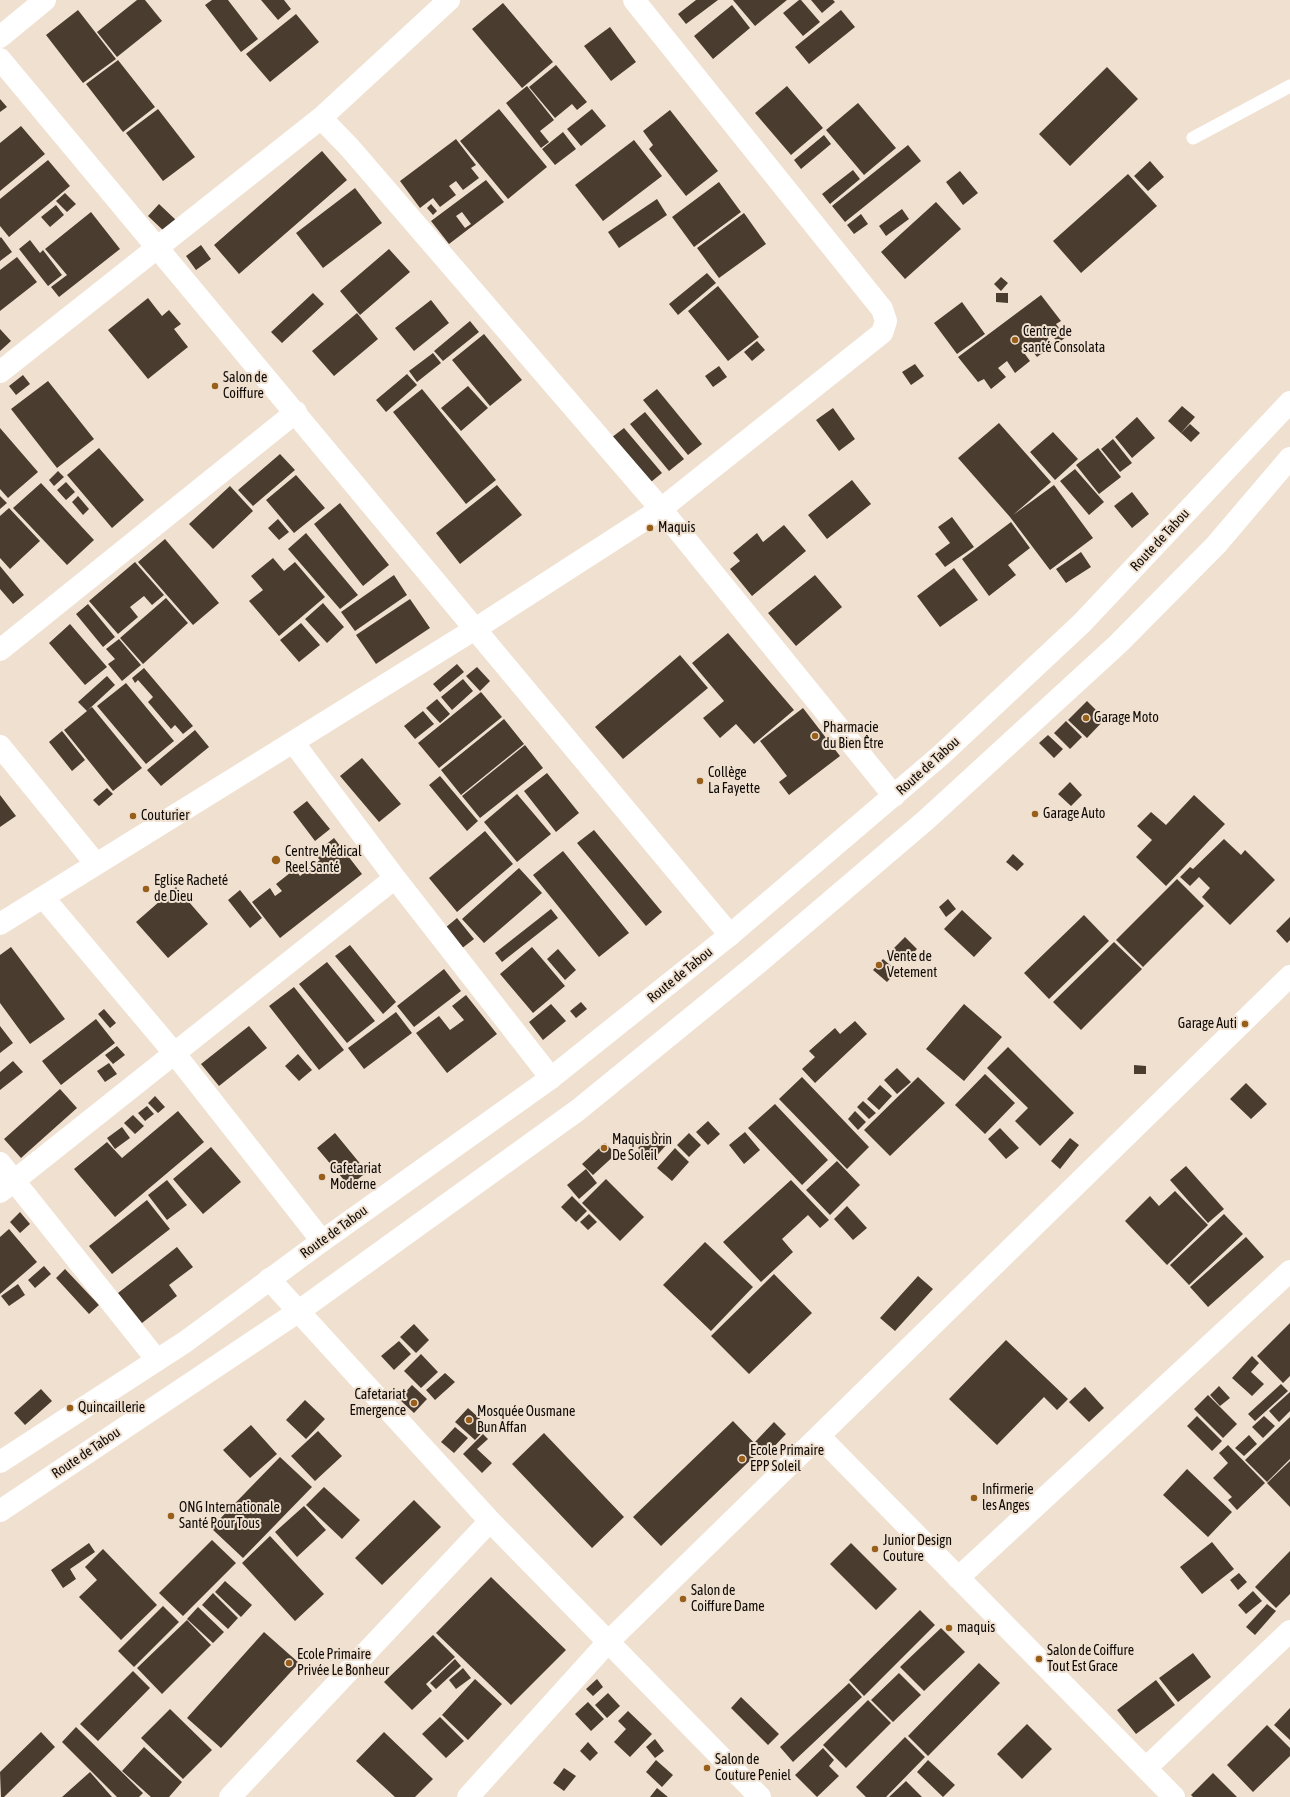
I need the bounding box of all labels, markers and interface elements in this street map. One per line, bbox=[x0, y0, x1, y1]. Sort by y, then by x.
place label: Centre de santé Consolata bbox=[1023, 324, 1105, 356]
marker: Centre de santé Consolata bbox=[1010, 335, 1020, 345]
place label: Salon de Coiffure bbox=[223, 370, 267, 402]
marker: Salon de Coiffure bbox=[210, 381, 220, 391]
street label: Route de Tabou bbox=[1127, 505, 1193, 575]
place label: Maquis bbox=[658, 520, 695, 536]
marker: Maquis bbox=[645, 523, 655, 533]
place label: Garage Moto bbox=[1094, 710, 1159, 726]
marker: Garage Moto bbox=[1081, 713, 1091, 723]
place label: Pharmacie du Bien Être bbox=[823, 720, 884, 752]
marker: Pharmacie du Bien Être bbox=[810, 731, 820, 741]
street label: Route de Tabou bbox=[893, 733, 963, 799]
place label: Collège La Fayette bbox=[708, 765, 760, 798]
marker: Collège La Fayette bbox=[695, 776, 705, 786]
place label: Garage Auto bbox=[1043, 806, 1105, 822]
place label: Couturier bbox=[141, 808, 189, 824]
marker: Garage Auto bbox=[1030, 809, 1040, 819]
marker: Couturier bbox=[128, 811, 138, 821]
place label: Centre Médical Reel Santé bbox=[285, 844, 362, 876]
marker: Centre Médical Reel Santé bbox=[270, 854, 282, 866]
place label: Eglise Racheté de Dieu bbox=[154, 873, 228, 906]
marker: Eglise Racheté de Dieu bbox=[141, 884, 151, 894]
street label: Route de Tabou bbox=[644, 944, 716, 1006]
place label: Vente de Vetement bbox=[887, 949, 937, 982]
marker: Vente de Vetement bbox=[874, 960, 884, 970]
place label: Garage Auti bbox=[1178, 1016, 1237, 1032]
marker: Garage Auti bbox=[1240, 1019, 1250, 1029]
place label: Maquis brin De Soleil bbox=[612, 1132, 672, 1164]
marker: Maquis brin De Soleil bbox=[599, 1143, 609, 1153]
place label: Cafetariat Moderne bbox=[330, 1161, 381, 1194]
marker: Cafetariat Moderne bbox=[317, 1172, 327, 1182]
street label: Route de Tabou bbox=[297, 1202, 371, 1262]
place label: Cafetariat Emergence bbox=[349, 1387, 406, 1420]
marker: Cafetariat Emergence bbox=[409, 1398, 419, 1408]
place label: Quincaillerie bbox=[78, 1400, 145, 1416]
marker: Quincaillerie bbox=[65, 1403, 75, 1413]
place label: Mosquée Ousmane Bun Affan bbox=[477, 1404, 575, 1436]
marker: Mosquée Ousmane Bun Affan bbox=[464, 1415, 474, 1425]
street label: Route de Tabou bbox=[49, 1424, 123, 1482]
place label: Ecole Primaire EPP Soleil bbox=[750, 1443, 824, 1476]
marker: Ecole Primaire EPP Soleil bbox=[737, 1454, 747, 1464]
place label: Infirmerie les Anges bbox=[982, 1482, 1034, 1514]
marker: Infirmerie les Anges bbox=[969, 1493, 979, 1503]
place label: ONG Internationale Santé Pour Tous bbox=[179, 1500, 280, 1532]
marker: ONG Internationale Santé Pour Tous bbox=[166, 1511, 176, 1521]
place label: Junior Design Couture bbox=[883, 1533, 952, 1566]
marker: Junior Design Couture bbox=[870, 1544, 880, 1554]
place label: Salon de Coiffure Dame bbox=[691, 1583, 765, 1616]
marker: Salon de Coiffure Dame bbox=[678, 1594, 688, 1604]
place label: maquis bbox=[957, 1620, 995, 1636]
marker: maquis bbox=[944, 1623, 954, 1633]
place label: Salon de Coiffure Tout Est Grace bbox=[1047, 1643, 1134, 1676]
place label: Ecole Primaire Privée Le Bonheur bbox=[297, 1647, 389, 1680]
marker: Salon de Coiffure Tout Est Grace bbox=[1034, 1654, 1044, 1664]
marker: Ecole Primaire Privée Le Bonheur bbox=[284, 1658, 294, 1668]
place label: Salon de Couture Peniel bbox=[715, 1752, 791, 1784]
marker: Salon de Couture Peniel bbox=[702, 1763, 712, 1773]

